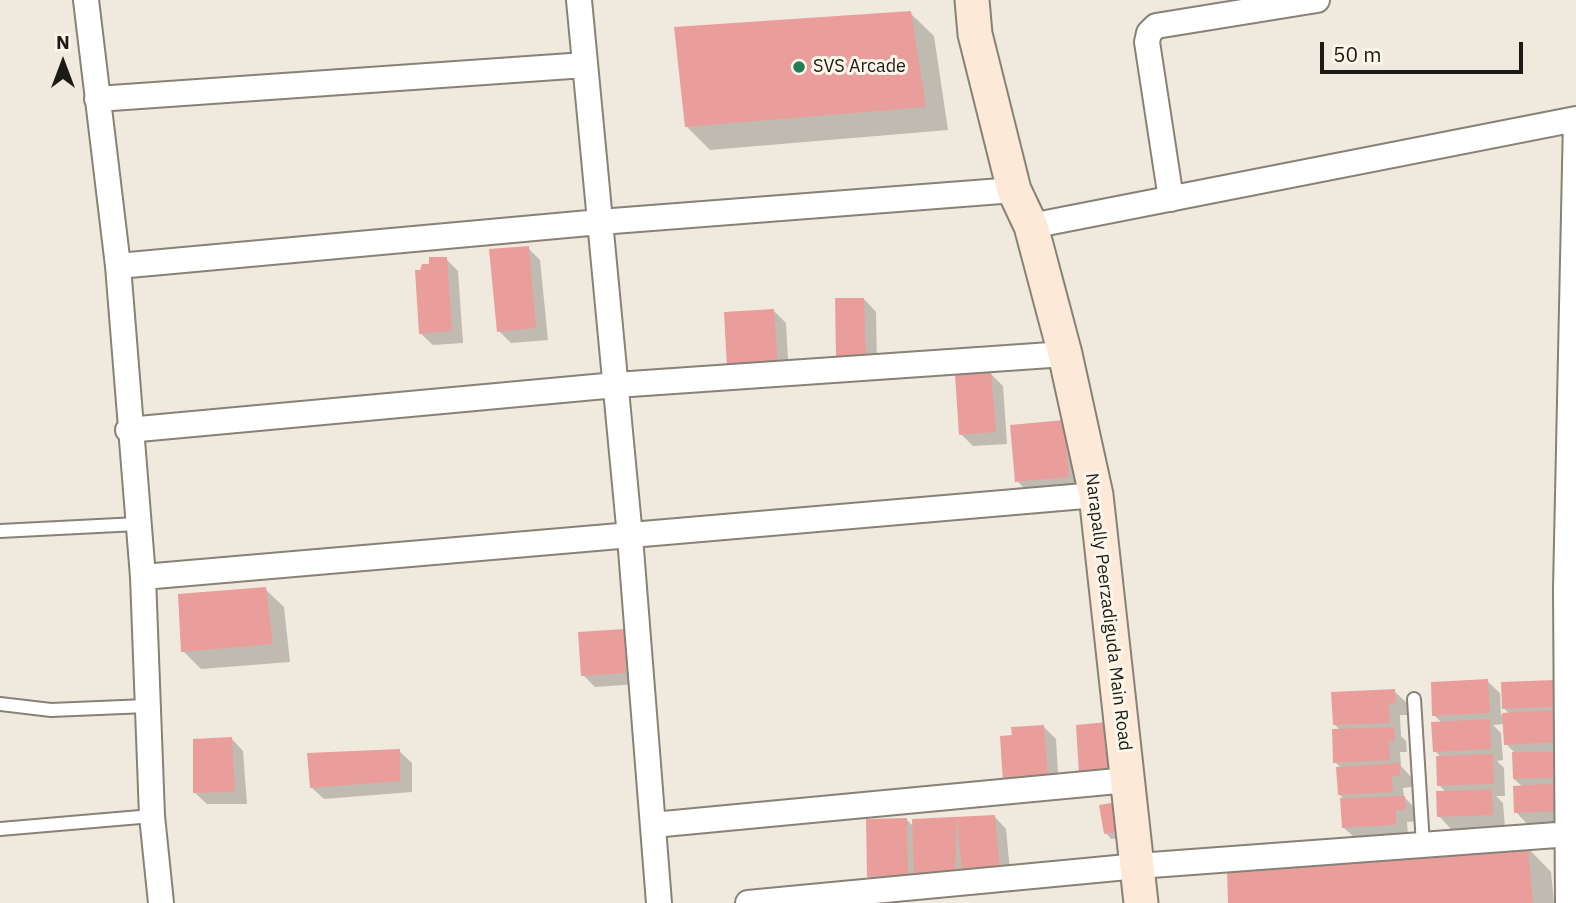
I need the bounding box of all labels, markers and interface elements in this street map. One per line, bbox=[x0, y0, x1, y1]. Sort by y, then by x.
north arrow bbox=[28, 28, 98, 98]
scale bar bbox=[1324, 28, 1527, 72]
text: N bbox=[56, 30, 70, 54]
text: 50 m bbox=[1333, 40, 1382, 68]
place label: SVS Arcade bbox=[813, 56, 906, 78]
marker: SVS Arcade bbox=[791, 59, 807, 75]
street label: Narapally Peerzadiguda Main Road bbox=[1080, 472, 1136, 752]

